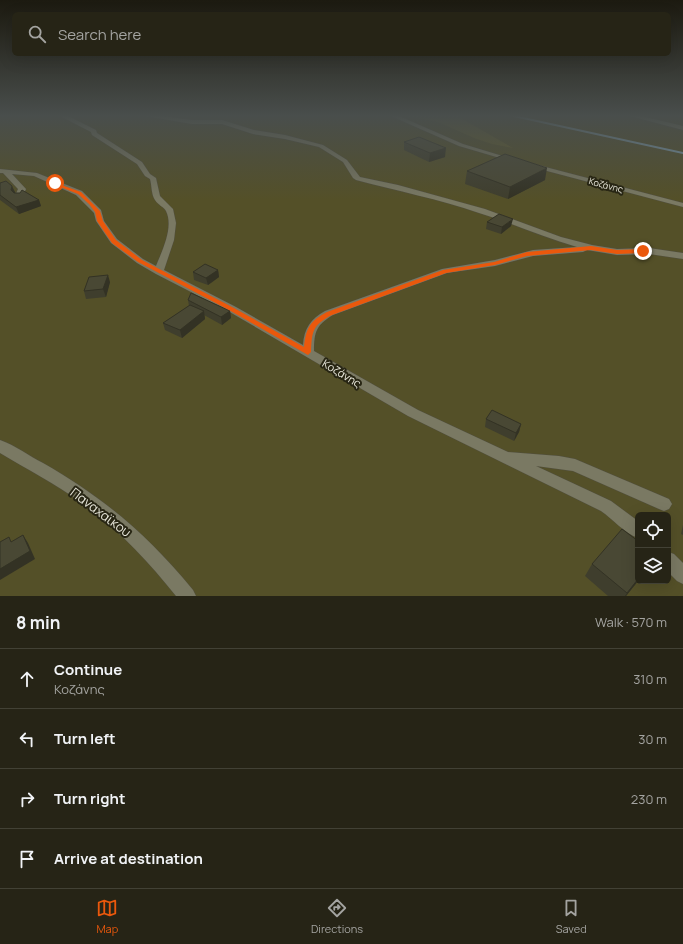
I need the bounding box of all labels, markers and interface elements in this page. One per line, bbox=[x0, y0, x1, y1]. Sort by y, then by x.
search box bbox=[12, 12, 671, 56]
icon: search bbox=[26, 23, 48, 45]
text: Search here bbox=[58, 24, 141, 45]
route start bbox=[46, 174, 64, 192]
street label: Κοζάνης bbox=[587, 174, 625, 196]
route end bbox=[634, 242, 652, 260]
street label: Κοζάνης bbox=[320, 356, 364, 390]
street label: Παναχαϊκου bbox=[67, 483, 135, 541]
map controls bbox=[635, 512, 671, 584]
button: locate bbox=[635, 512, 671, 548]
button: layers bbox=[635, 548, 671, 584]
text: 8 min bbox=[16, 611, 61, 634]
text: Walk · 570 m bbox=[595, 613, 667, 631]
text: Continue bbox=[54, 659, 122, 680]
icon: ahead bbox=[16, 668, 38, 690]
text: 310 m bbox=[633, 670, 667, 688]
text: Κοζάνης bbox=[54, 680, 105, 698]
icon: left bbox=[16, 728, 38, 750]
text: Turn left bbox=[54, 728, 116, 749]
text: 30 m bbox=[638, 730, 667, 748]
icon: right bbox=[16, 788, 38, 810]
text: Turn right bbox=[54, 788, 125, 809]
text: 230 m bbox=[631, 790, 667, 808]
icon: arrive bbox=[16, 848, 38, 870]
text: Arrive at destination bbox=[54, 848, 203, 869]
tab: Map bbox=[96, 897, 118, 936]
tab: Directions bbox=[311, 897, 363, 936]
tab: Saved bbox=[556, 897, 587, 936]

